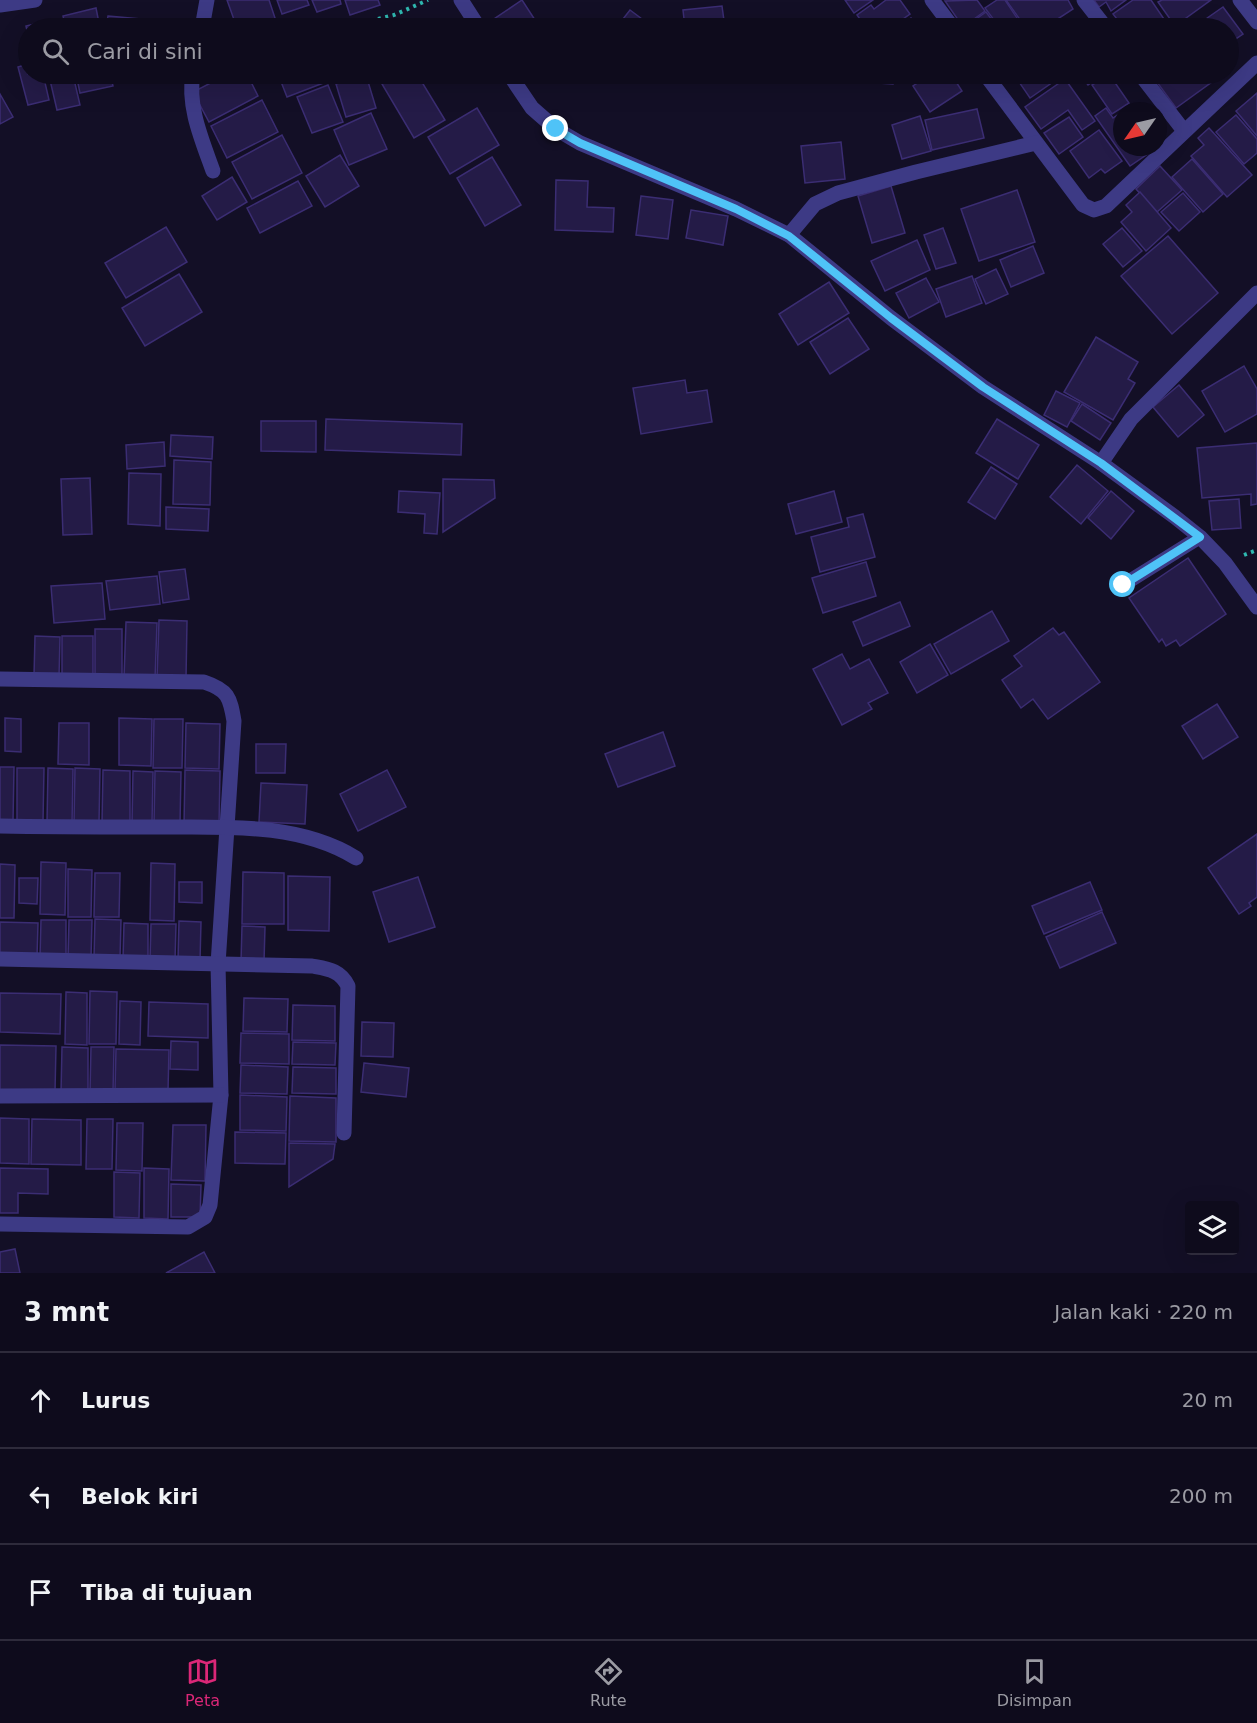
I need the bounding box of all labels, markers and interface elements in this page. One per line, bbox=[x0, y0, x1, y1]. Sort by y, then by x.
search box bbox=[18, 18, 1239, 84]
icon: search bbox=[39, 35, 72, 68]
text: Cari di sini bbox=[87, 39, 203, 64]
north arrow bbox=[1113, 102, 1167, 156]
route end bbox=[542, 115, 568, 141]
route start bbox=[1109, 571, 1135, 597]
map controls bbox=[1185, 1201, 1239, 1255]
button: layers bbox=[1185, 1201, 1239, 1255]
text: 3 mnt bbox=[24, 1297, 109, 1327]
text: Jalan kaki · 220 m bbox=[1054, 1300, 1233, 1324]
icon: ahead bbox=[24, 1384, 57, 1417]
text: Lurus bbox=[81, 1388, 150, 1413]
text: 20 m bbox=[1182, 1388, 1233, 1412]
icon: left bbox=[24, 1480, 57, 1513]
text: Belok kiri bbox=[81, 1484, 198, 1509]
text: 200 m bbox=[1169, 1484, 1233, 1508]
icon: arrive bbox=[24, 1576, 57, 1609]
text: Tiba di tujuan bbox=[81, 1580, 253, 1605]
tab: Peta bbox=[185, 1655, 220, 1710]
tab: Rute bbox=[590, 1655, 627, 1710]
tab: Disimpan bbox=[997, 1655, 1072, 1710]

